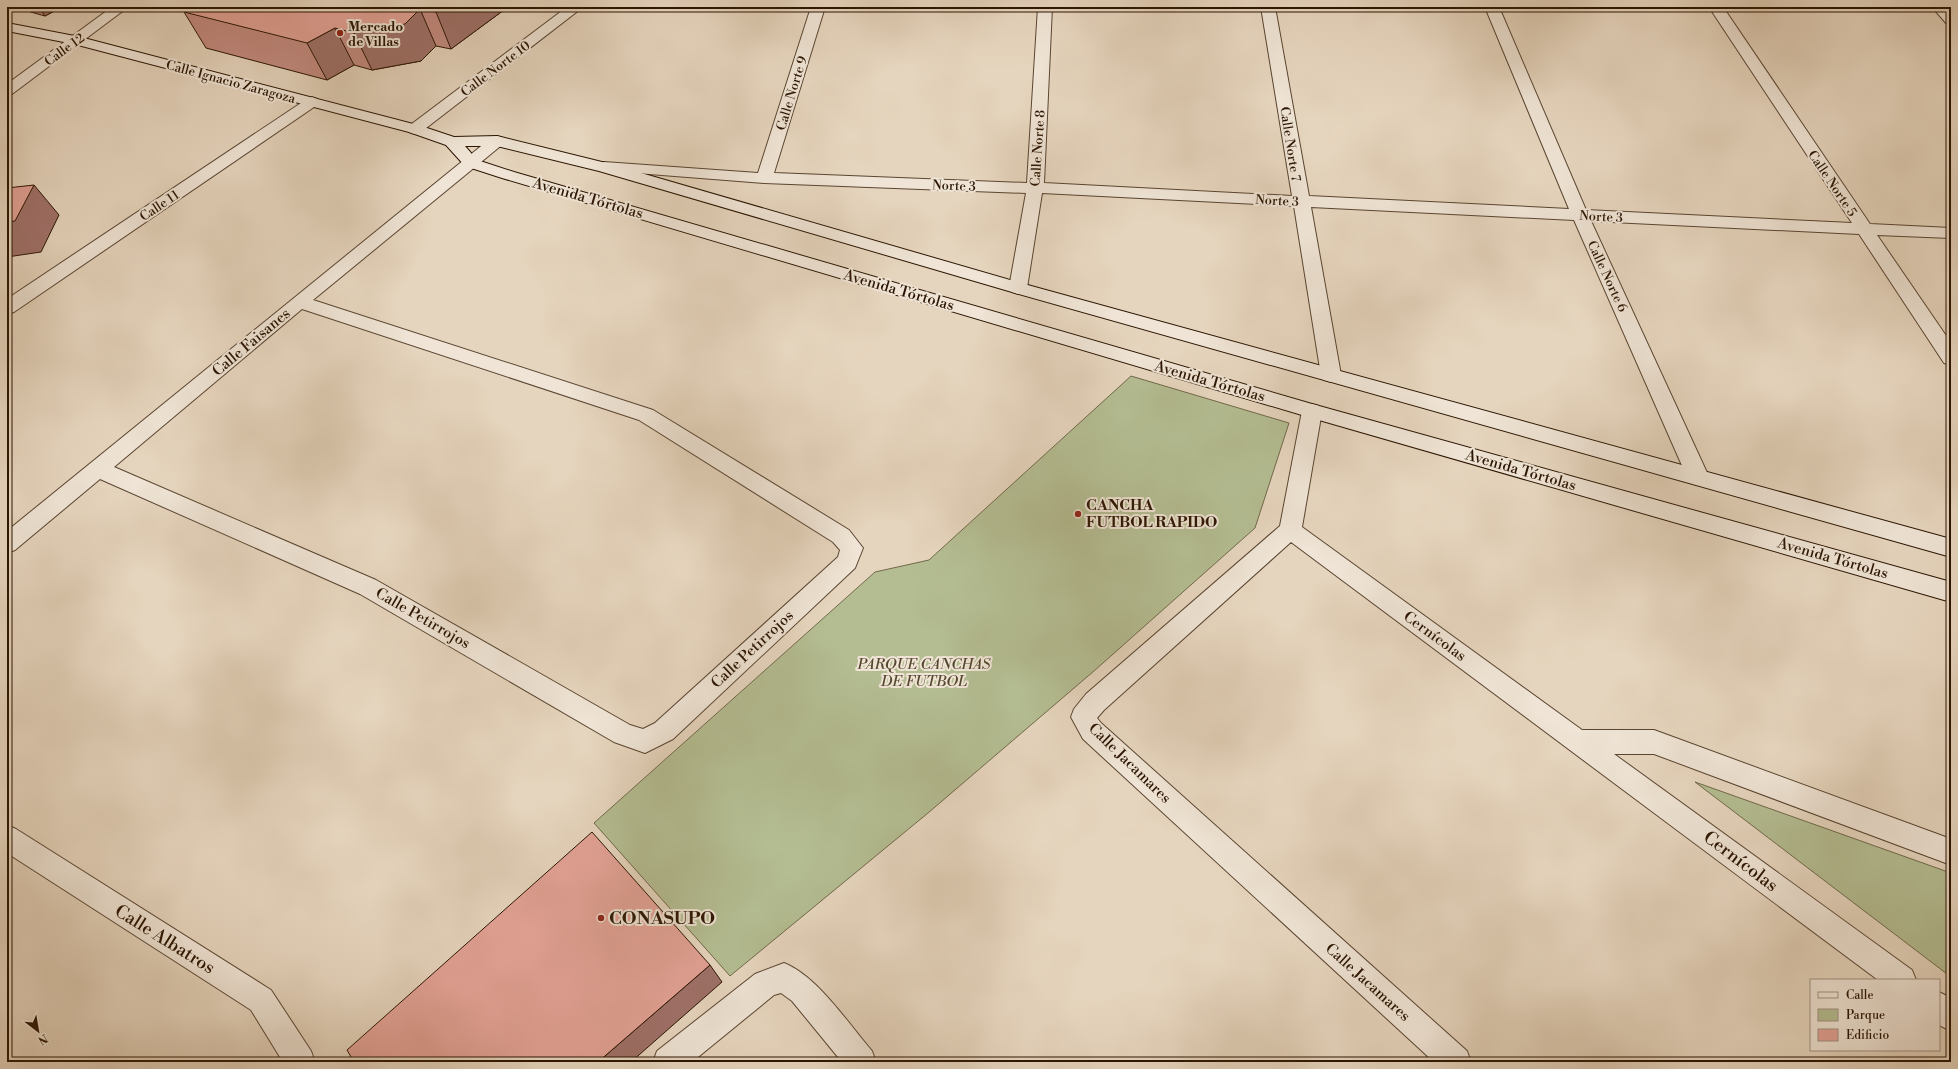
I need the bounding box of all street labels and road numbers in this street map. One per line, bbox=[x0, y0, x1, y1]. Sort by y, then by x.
street label: Calle 12 bbox=[41, 30, 88, 70]
street label: Calle Norte 10 bbox=[458, 37, 534, 100]
street label: Calle Norte 9 bbox=[773, 54, 811, 132]
street label: Calle Ignacio Zaragoza bbox=[164, 57, 298, 107]
street label: Calle Norte 7 bbox=[1276, 106, 1304, 183]
street label: Calle Norte 8 bbox=[1027, 109, 1049, 187]
street label: Calle Norte 5 bbox=[1804, 148, 1860, 220]
street label: Avenida Tórtolas bbox=[529, 173, 645, 223]
street label: Norte 3 bbox=[932, 177, 976, 195]
street label: Calle 11 bbox=[137, 187, 183, 225]
street label: Norte 3 bbox=[1255, 192, 1299, 210]
street label: Norte 3 bbox=[1579, 208, 1623, 226]
street label: Calle Norte 6 bbox=[1584, 238, 1631, 315]
street label: Avenida Tórtolas bbox=[840, 265, 956, 315]
street label: Calle Faisanes bbox=[208, 304, 294, 381]
street label: Avenida Tórtolas bbox=[1151, 356, 1267, 406]
street label: Avenida Tórtolas bbox=[1462, 445, 1578, 495]
street label: Avenida Tórtolas bbox=[1774, 533, 1890, 583]
street label: Calle Petirrojos bbox=[372, 584, 473, 653]
street label: Calle Petirrojos bbox=[707, 606, 798, 692]
street label: Cernícolas bbox=[1400, 607, 1470, 666]
street label: Calle Jacamares bbox=[1084, 719, 1175, 808]
street label: Cernícolas bbox=[1699, 826, 1783, 897]
street label: Calle Albatros bbox=[110, 899, 219, 979]
street label: Calle Jacamares bbox=[1321, 939, 1414, 1025]

